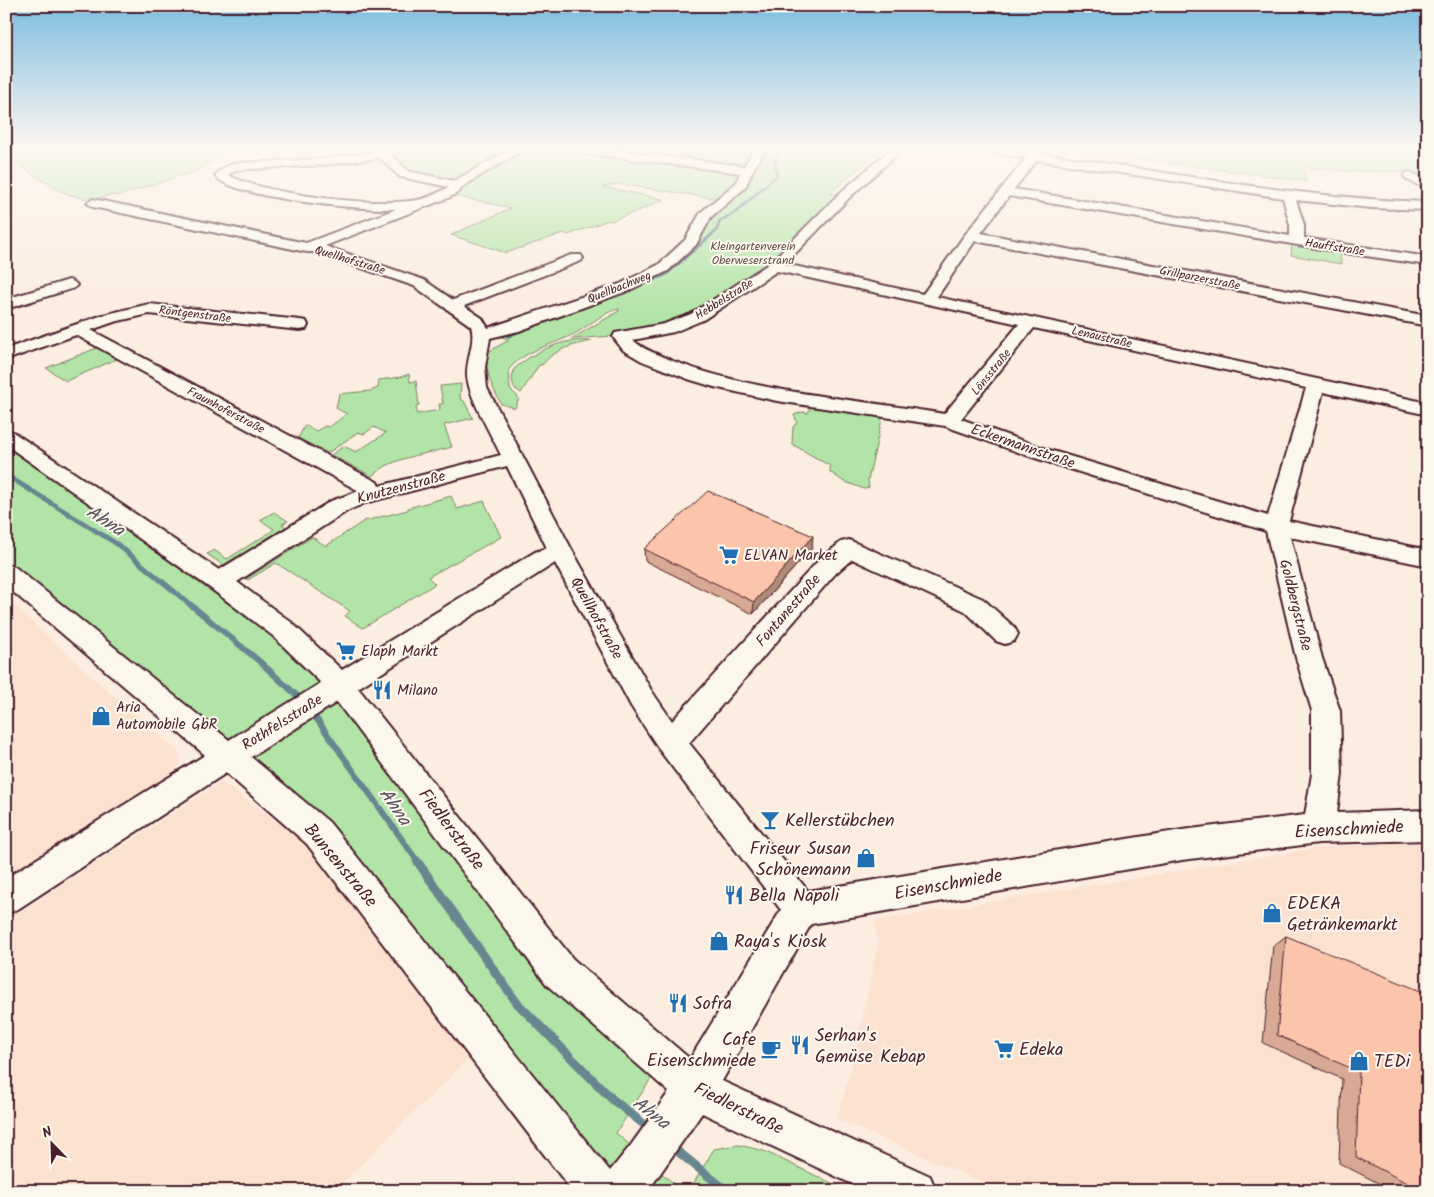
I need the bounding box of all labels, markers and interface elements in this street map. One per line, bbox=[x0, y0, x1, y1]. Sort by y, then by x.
street label: Hauffstraße bbox=[1304, 233, 1367, 262]
park label: Kleingartenverein Oberweserstrand bbox=[710, 237, 796, 270]
street label: Quellhofstraße bbox=[312, 241, 388, 280]
street label: Grillparzerstraße bbox=[1158, 261, 1242, 296]
street label: Quellbachweg bbox=[584, 266, 654, 309]
street label: Hebbelstraße bbox=[691, 274, 758, 325]
street label: Röntgenstraße bbox=[158, 301, 233, 328]
street label: Lenaustraße bbox=[1070, 321, 1135, 354]
street label: Lönsstraße bbox=[967, 344, 1017, 400]
street label: Fraunhoferstraße bbox=[184, 382, 269, 439]
street label: Eckermannstraße bbox=[967, 418, 1078, 476]
street label: Knutzenstraße bbox=[354, 465, 449, 511]
water label: Ahna bbox=[80, 498, 131, 546]
supermarket icon: ELVAN Market bbox=[718, 544, 740, 566]
place label: ELVAN Market bbox=[744, 544, 838, 568]
street label: Goldbergstraße bbox=[1272, 557, 1318, 654]
street label: Fontanestraße bbox=[750, 569, 827, 652]
street label: Quellhofstraße bbox=[564, 573, 629, 664]
supermarket icon: Elaph Markt bbox=[335, 640, 357, 662]
place label: Elaph Markt bbox=[361, 640, 439, 664]
restaurant icon: Milano bbox=[371, 679, 393, 701]
place label: Milano bbox=[397, 679, 438, 703]
street label: Rothfelsstraße bbox=[237, 688, 328, 757]
place label: Aria Automobile GbR bbox=[116, 696, 218, 737]
shop icon: Aria Automobile GbR bbox=[90, 705, 112, 727]
water label: Ahna bbox=[370, 782, 419, 833]
street label: Fiedlerstraße bbox=[410, 782, 492, 877]
place label: Kellerstübchen bbox=[785, 807, 895, 836]
bar icon: Kellerstübchen bbox=[759, 809, 781, 831]
street label: Eisenschmiede bbox=[1294, 813, 1404, 848]
street label: Bunsenstraße bbox=[296, 817, 384, 915]
place label: Friseur Susan Schönemann bbox=[750, 835, 851, 885]
shop icon: Friseur Susan Schönemann bbox=[855, 847, 877, 869]
street label: Eisenschmiede bbox=[892, 862, 1005, 909]
place label: Bella Napoli bbox=[749, 882, 840, 911]
restaurant icon: Bella Napoli bbox=[723, 884, 745, 906]
place label: EDEKA Getränkemarkt bbox=[1287, 890, 1399, 940]
shop icon: EDEKA Getränkemarkt bbox=[1261, 902, 1283, 924]
place label: Raya's Kiosk bbox=[734, 928, 827, 957]
shop icon: Raya's Kiosk bbox=[708, 930, 730, 952]
place label: Sofra bbox=[693, 990, 732, 1019]
restaurant icon: Sofra bbox=[667, 992, 689, 1014]
place label: Serhan's Gemüse Kebap bbox=[815, 1022, 926, 1072]
place label: Cafe Eisenschmiede bbox=[647, 1026, 756, 1076]
restaurant icon: Serhan's Gemüse Kebap bbox=[789, 1034, 811, 1056]
place label: Edeka bbox=[1019, 1036, 1064, 1065]
cafe icon: Cafe Eisenschmiede bbox=[760, 1038, 782, 1060]
supermarket icon: Edeka bbox=[993, 1038, 1015, 1060]
place label: TEDi bbox=[1374, 1048, 1411, 1077]
shop icon: TEDi bbox=[1348, 1050, 1370, 1072]
street label: Fiedlerstraße bbox=[688, 1075, 788, 1144]
water label: Ahna bbox=[625, 1089, 677, 1139]
north arrow bbox=[28, 1120, 78, 1170]
text: N bbox=[39, 1121, 56, 1145]

